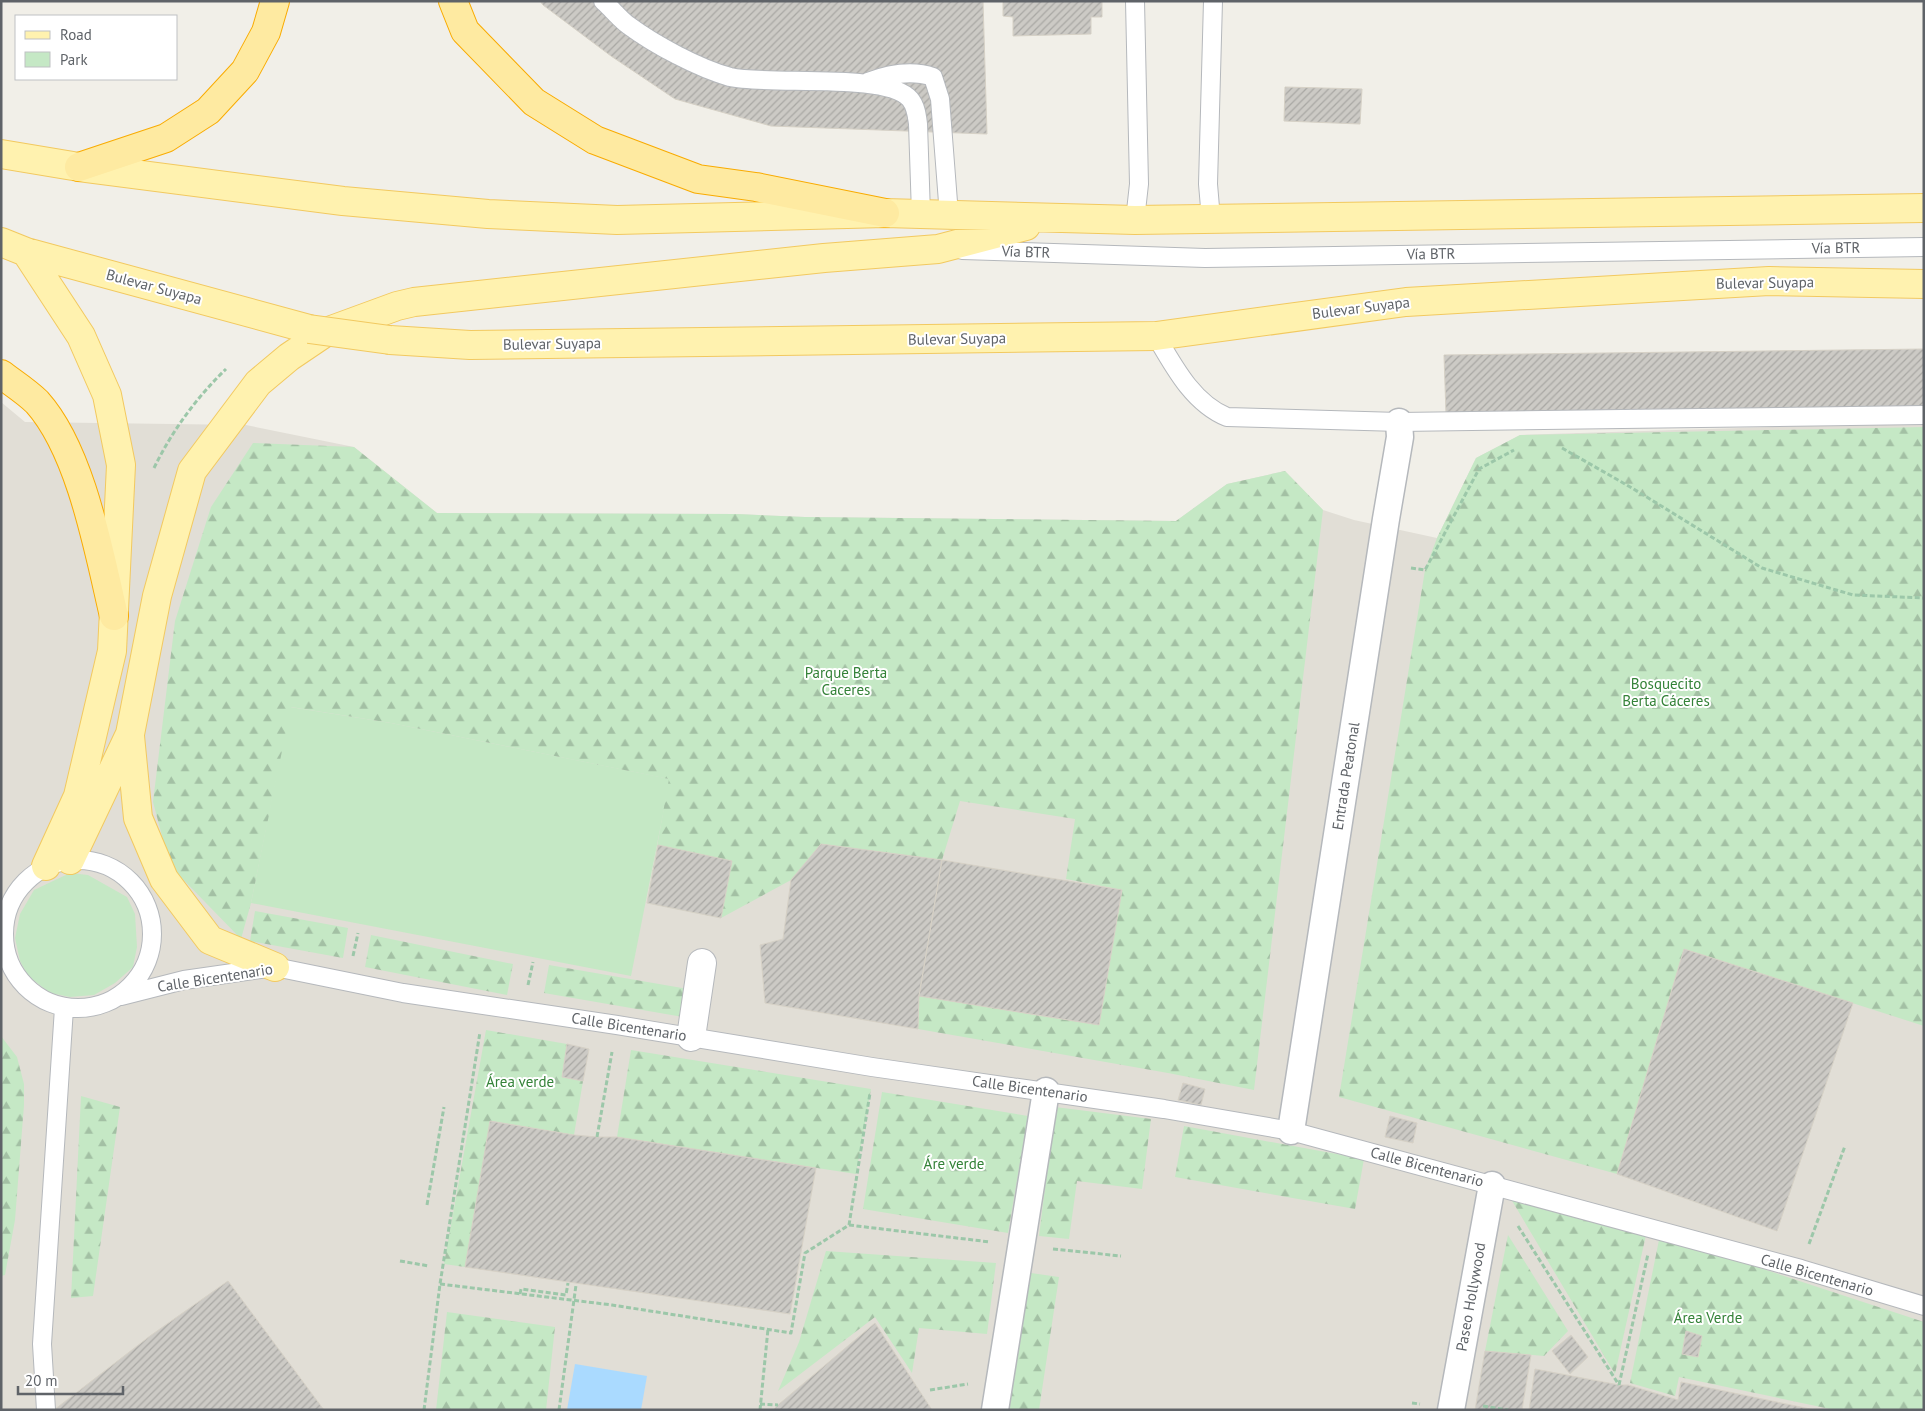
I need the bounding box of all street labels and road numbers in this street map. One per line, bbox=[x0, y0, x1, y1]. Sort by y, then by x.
street label: Vía BTR bbox=[1810, 238, 1861, 257]
street label: Vía BTR bbox=[1000, 241, 1051, 262]
street label: Vía BTR bbox=[1405, 244, 1456, 263]
street label: Bulevar Suyapa bbox=[104, 265, 204, 308]
street label: Bulevar Suyapa bbox=[1716, 272, 1814, 293]
street label: Bulevar Suyapa bbox=[1311, 292, 1411, 323]
street label: Bulevar Suyapa bbox=[908, 328, 1006, 349]
street label: Bulevar Suyapa bbox=[503, 333, 601, 354]
street label: Entrada Peatonal bbox=[1328, 720, 1364, 831]
street label: Calle Bicentenario bbox=[156, 959, 274, 996]
street label: Calle Bicentenario bbox=[570, 1008, 688, 1045]
street label: Calle Bicentenario bbox=[971, 1071, 1089, 1106]
street label: Calle Bicentenario bbox=[1368, 1142, 1486, 1191]
street label: Paseo Hollywood bbox=[1452, 1241, 1489, 1353]
street label: Calle Bicentenario bbox=[1759, 1249, 1876, 1300]

